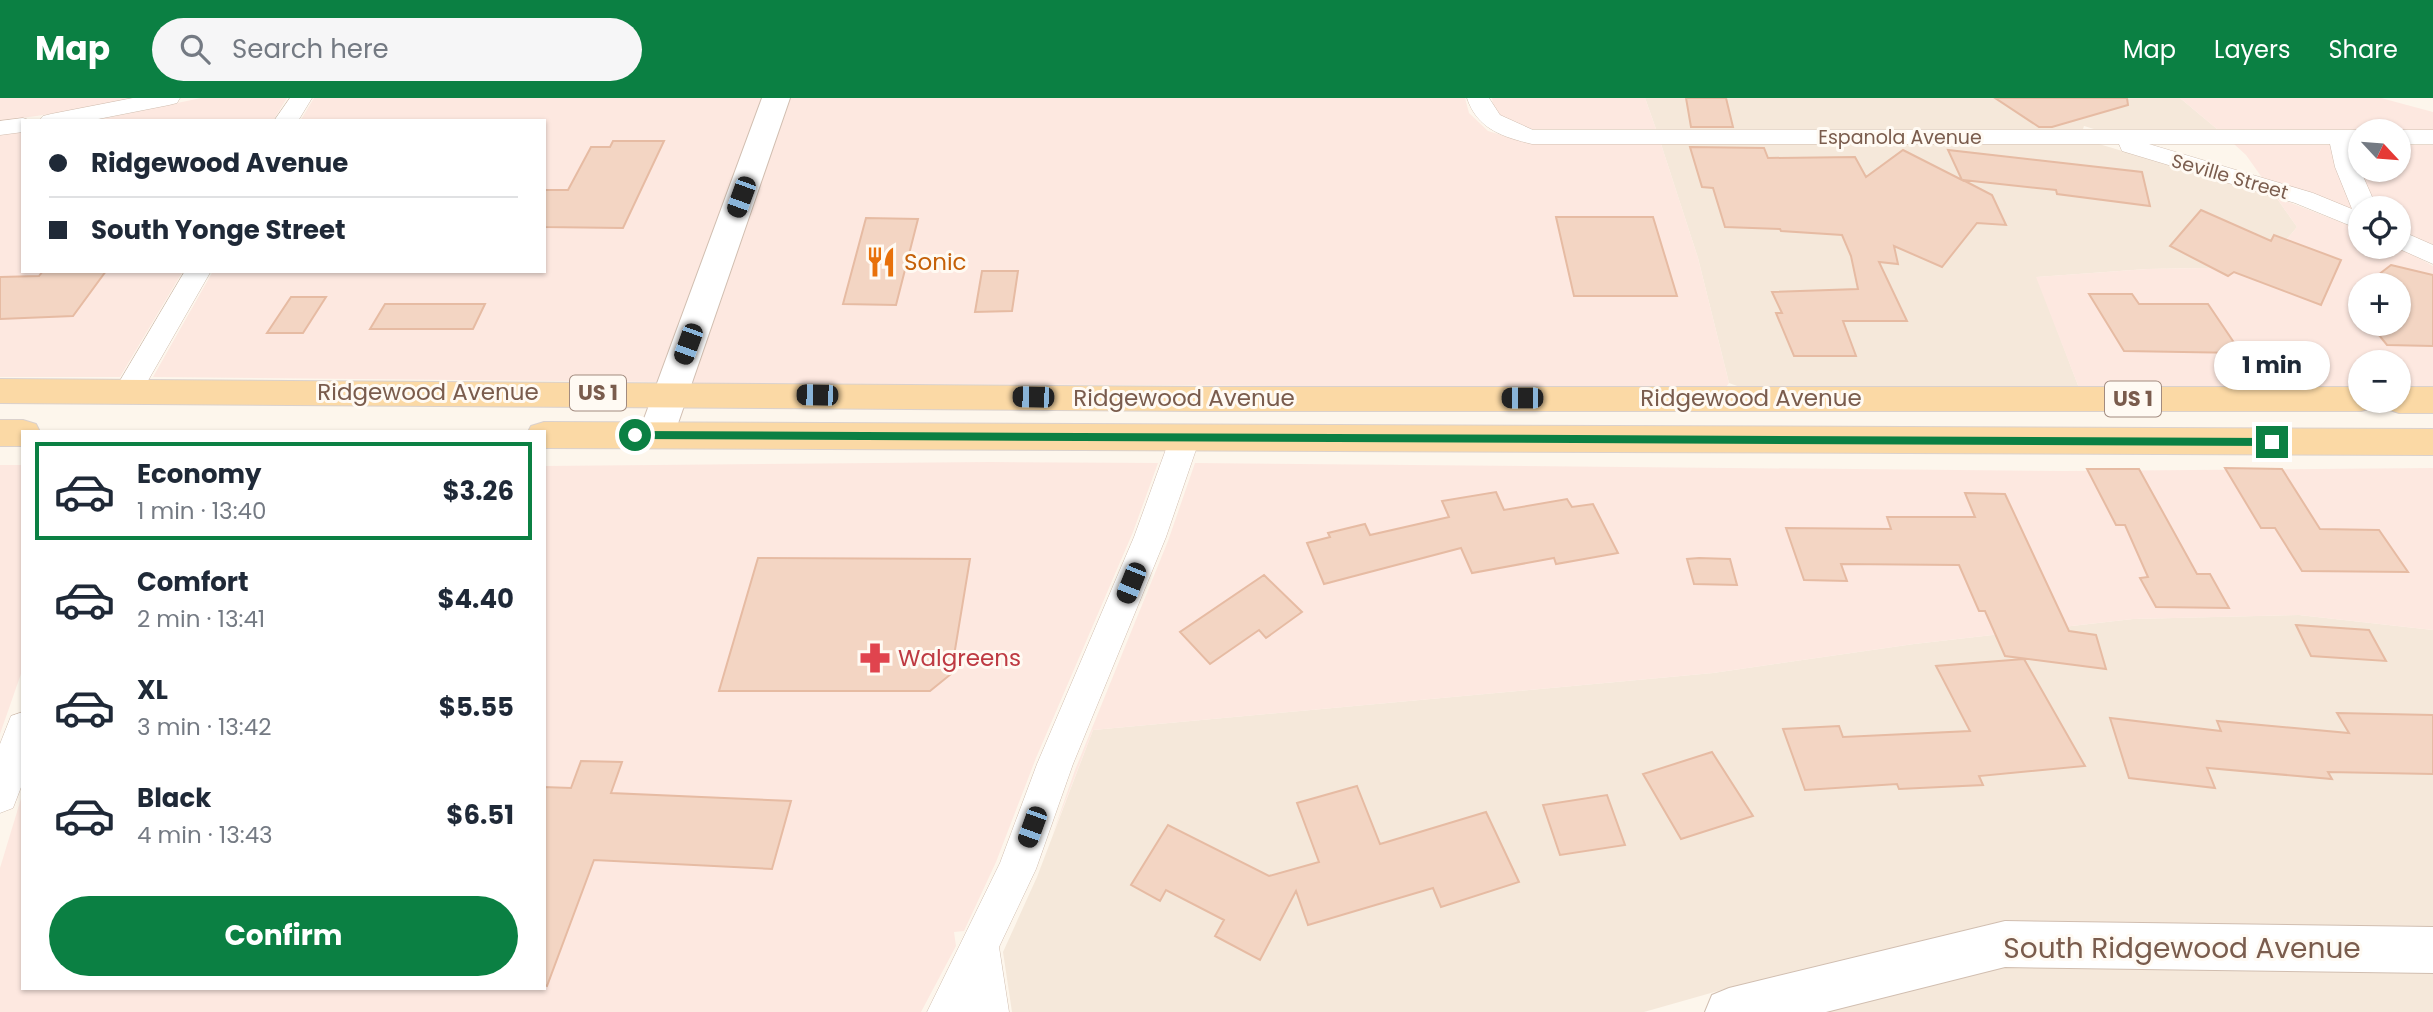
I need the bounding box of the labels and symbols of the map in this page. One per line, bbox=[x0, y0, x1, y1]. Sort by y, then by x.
north arrow bbox=[2348, 119, 2412, 182]
street label: Espanola Avenue bbox=[1818, 124, 1982, 151]
street label: Seville Street bbox=[2168, 147, 2291, 206]
car bbox=[724, 174, 759, 220]
restaurant icon: Sonic bbox=[864, 245, 898, 279]
place label: Sonic bbox=[904, 246, 967, 278]
car bbox=[671, 321, 706, 367]
callout: 1 min bbox=[2214, 341, 2330, 390]
street label: Ridgewood Avenue bbox=[317, 376, 539, 408]
road number: US 1 bbox=[570, 376, 626, 410]
street label: Ridgewood Avenue bbox=[1073, 382, 1295, 414]
street label: Ridgewood Avenue bbox=[1640, 382, 1862, 414]
road number: US 1 bbox=[2105, 382, 2161, 416]
car bbox=[796, 384, 839, 406]
car bbox=[1012, 386, 1055, 408]
car bbox=[1502, 388, 1544, 409]
route start bbox=[619, 419, 651, 451]
route end bbox=[2256, 426, 2288, 458]
car bbox=[1114, 560, 1149, 606]
pharmacy icon: Walgreens bbox=[858, 641, 892, 675]
place label: Walgreens bbox=[898, 642, 1021, 674]
car bbox=[1015, 804, 1050, 850]
street label: South Ridgewood Avenue bbox=[2003, 929, 2361, 968]

